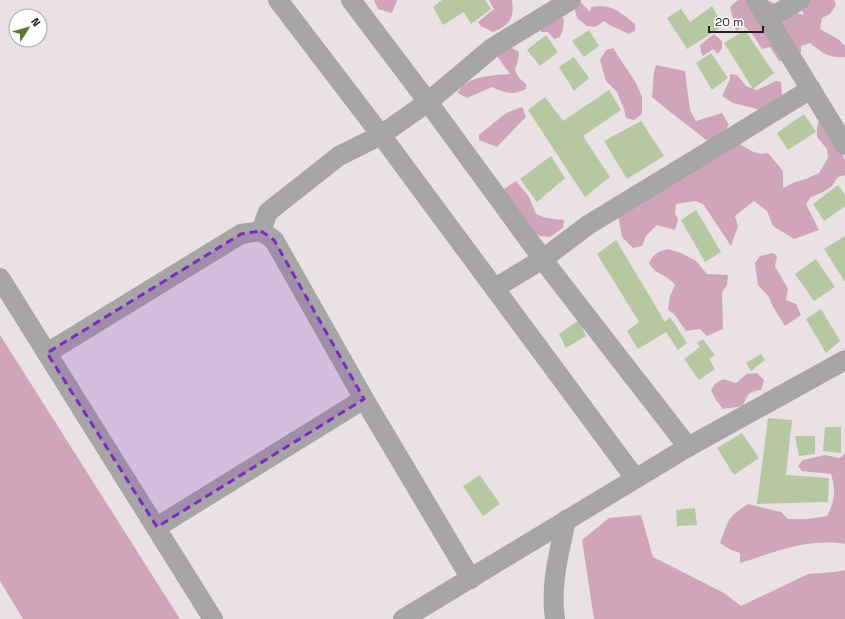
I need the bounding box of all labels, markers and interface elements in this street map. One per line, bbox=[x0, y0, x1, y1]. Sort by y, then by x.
north arrow bbox=[8, 8, 48, 48]
scale bar bbox=[709, 8, 763, 34]
text: 20 m bbox=[715, 14, 743, 30]
text: N bbox=[28, 15, 44, 29]

